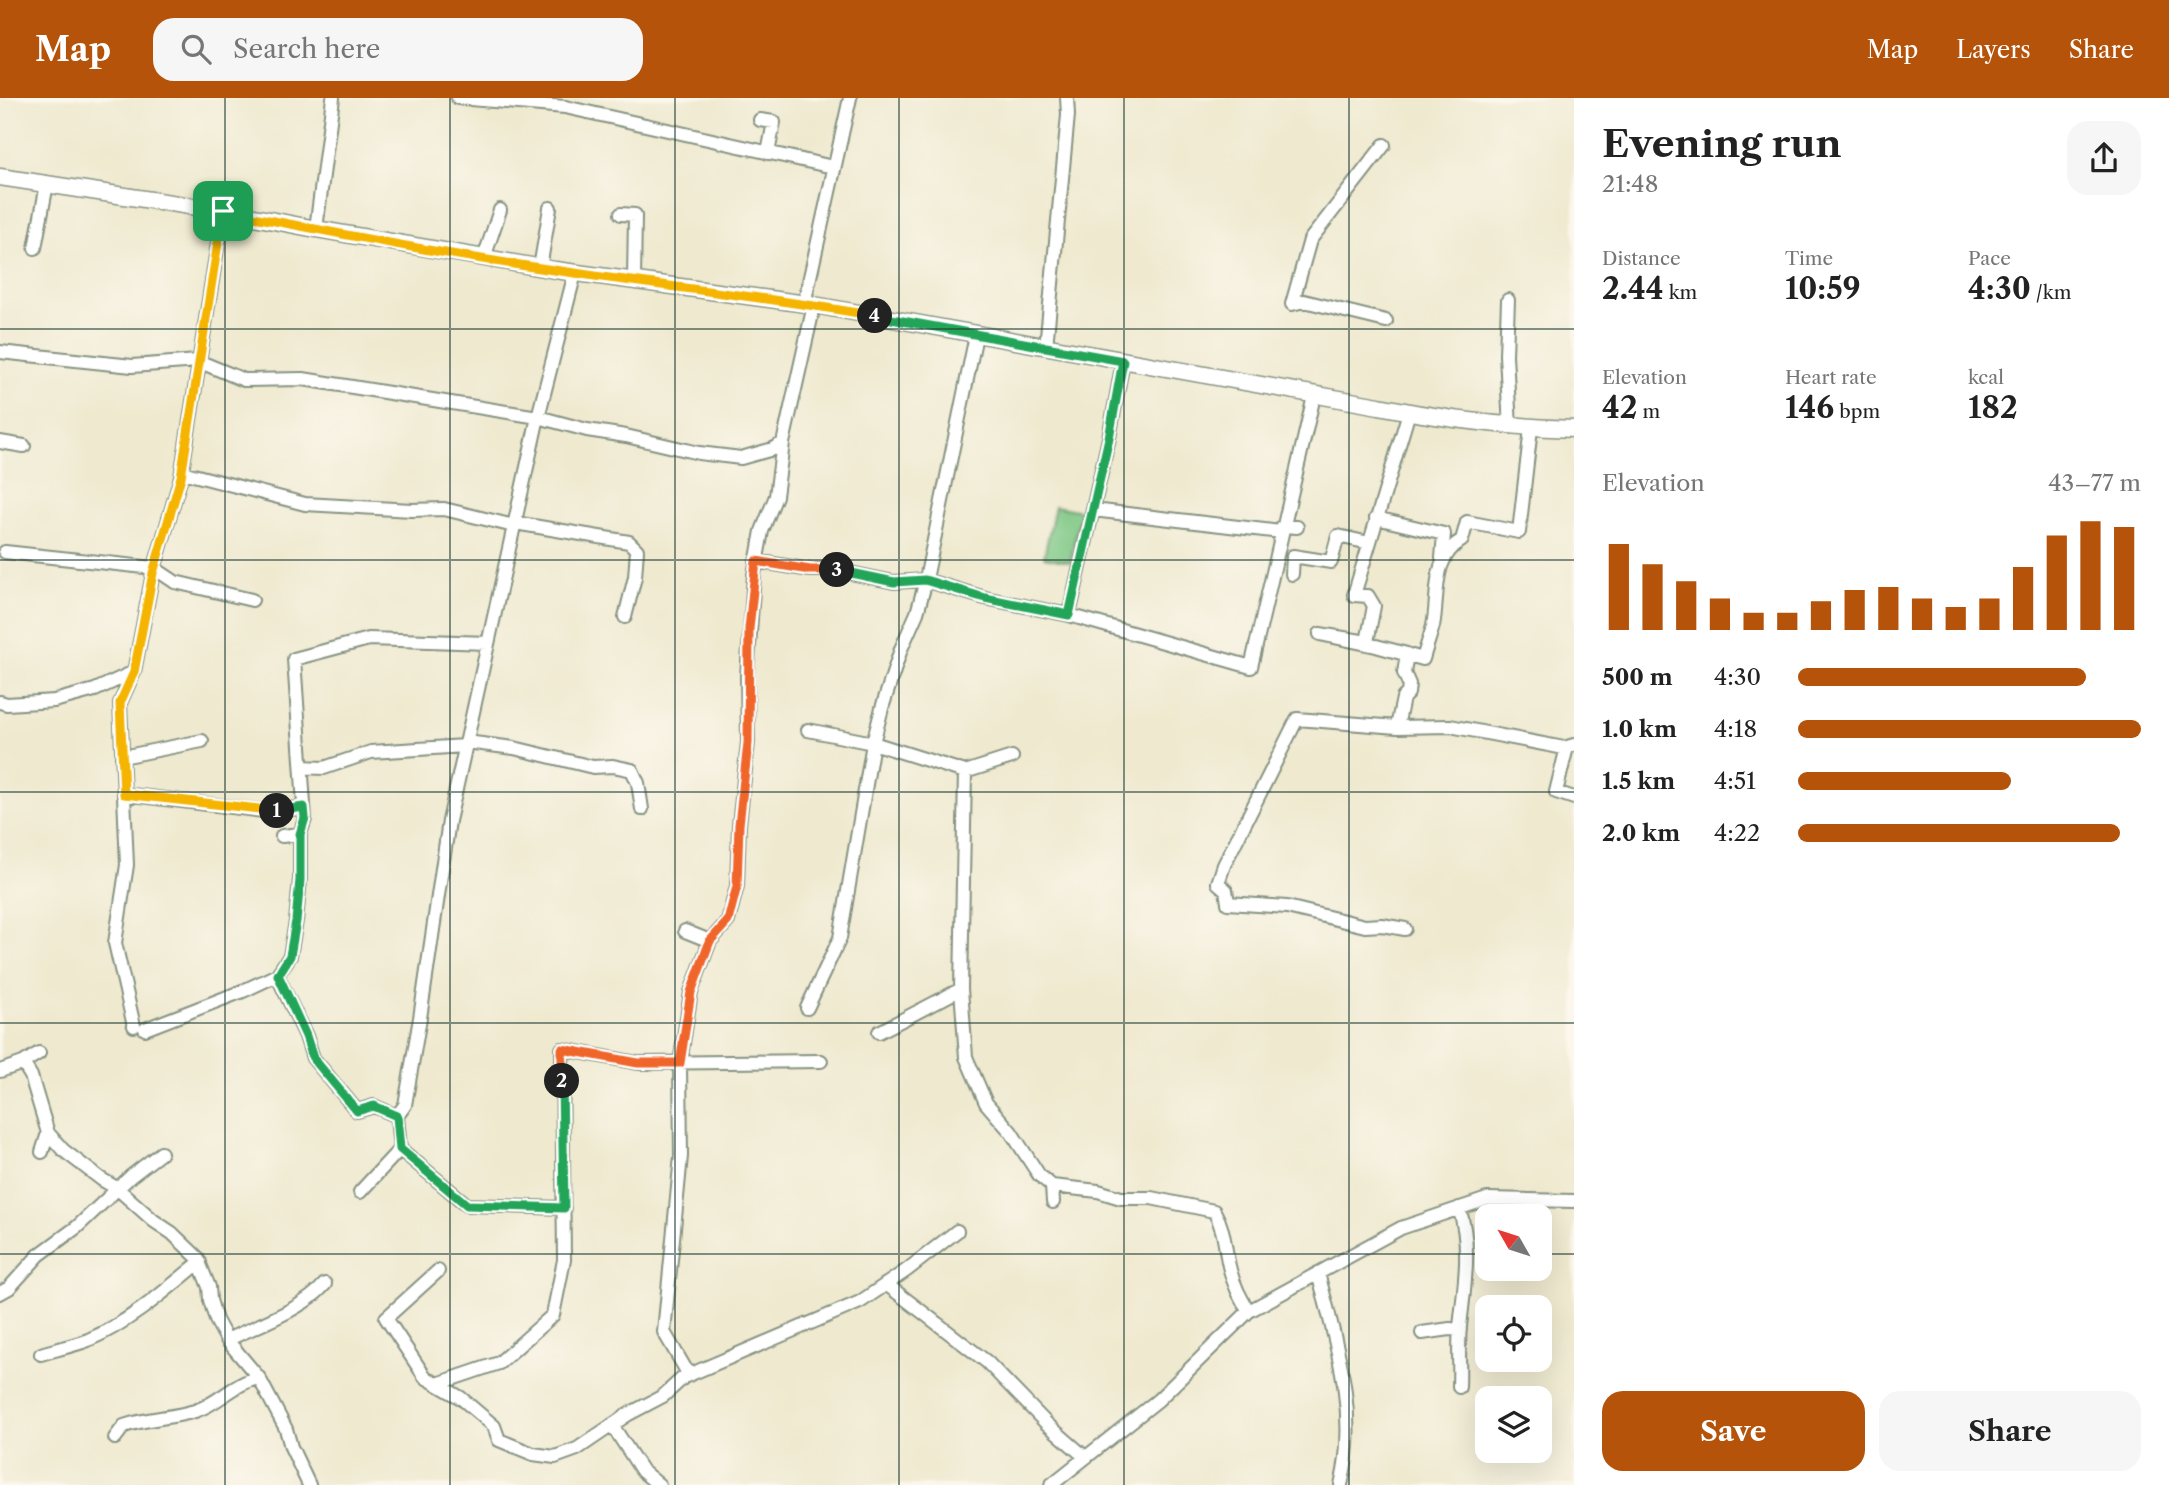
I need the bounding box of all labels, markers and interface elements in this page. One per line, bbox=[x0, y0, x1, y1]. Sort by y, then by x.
search box bbox=[153, 18, 643, 81]
text: Map bbox=[35, 29, 111, 70]
icon: search bbox=[177, 30, 215, 68]
text: Search here bbox=[233, 33, 380, 65]
text: Map bbox=[1867, 35, 1918, 64]
text: Layers bbox=[1956, 35, 2031, 64]
text: Share bbox=[2069, 35, 2134, 64]
text: Evening run bbox=[1602, 120, 1842, 167]
button: share bbox=[2067, 121, 2141, 195]
text: 21:48 bbox=[1602, 170, 1658, 198]
pin bbox=[193, 181, 253, 241]
icon: arrive bbox=[204, 192, 242, 230]
text: Distance bbox=[1602, 247, 1681, 270]
text: Time bbox=[1785, 247, 1833, 270]
text: Pace bbox=[1968, 247, 2011, 270]
text: 2.44 bbox=[1602, 270, 1664, 307]
text: 10:59 bbox=[1785, 270, 1861, 307]
text: 4:30 bbox=[1968, 270, 2031, 307]
text: km bbox=[1664, 281, 1697, 304]
text: /km bbox=[2031, 281, 2071, 304]
pin: 4 bbox=[858, 298, 892, 333]
text: 4 bbox=[869, 304, 880, 327]
text: Elevation bbox=[1602, 366, 1687, 389]
text: Heart rate bbox=[1785, 366, 1877, 389]
text: kcal bbox=[1968, 366, 2004, 389]
text: 42 bbox=[1602, 389, 1638, 426]
text: 146 bbox=[1785, 389, 1834, 426]
text: 182 bbox=[1968, 389, 2018, 426]
text: m bbox=[1638, 400, 1660, 423]
text: bpm bbox=[1834, 400, 1880, 423]
text: Elevation bbox=[1602, 469, 1705, 497]
text: 43–77 m bbox=[2048, 469, 2141, 497]
pin: 3 bbox=[820, 552, 854, 588]
text: 3 bbox=[831, 558, 842, 581]
text: 500 m bbox=[1602, 663, 1673, 691]
text: 4:30 bbox=[1714, 663, 1761, 691]
text: 1.0 km bbox=[1602, 715, 1677, 743]
text: 4:18 bbox=[1714, 715, 1757, 743]
text: 1.5 km bbox=[1602, 767, 1675, 795]
text: 4:51 bbox=[1714, 767, 1756, 795]
pin: 1 bbox=[260, 794, 294, 828]
text: 1 bbox=[272, 799, 281, 822]
text: 2.0 km bbox=[1602, 819, 1680, 847]
text: 4:22 bbox=[1714, 819, 1760, 847]
pin: 2 bbox=[544, 1063, 580, 1098]
text: 2 bbox=[556, 1069, 567, 1092]
north arrow bbox=[1475, 1204, 1552, 1281]
map controls bbox=[1475, 1204, 1552, 1463]
button: locate bbox=[1475, 1295, 1552, 1372]
button: layers bbox=[1475, 1386, 1552, 1463]
button: Save bbox=[1602, 1391, 1865, 1471]
button: Share bbox=[1879, 1391, 2141, 1471]

